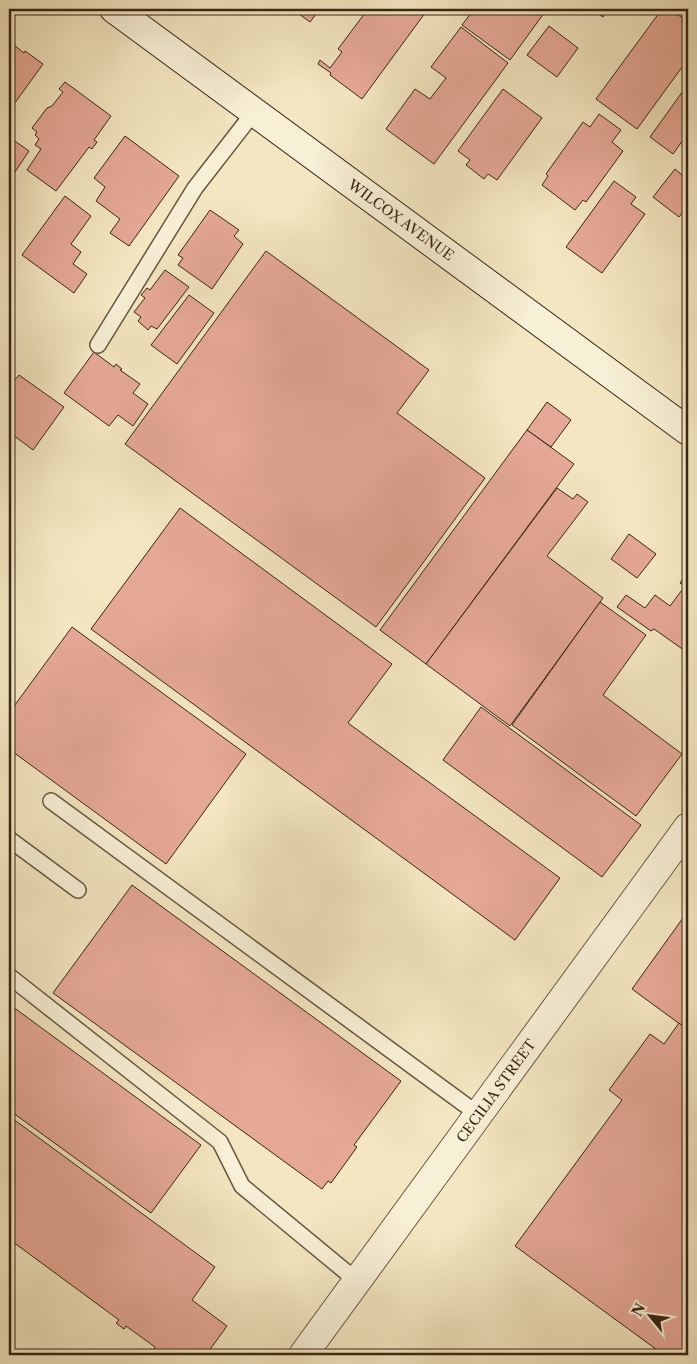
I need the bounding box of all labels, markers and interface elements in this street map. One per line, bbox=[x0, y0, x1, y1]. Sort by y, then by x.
street label: WILCOX AVENUE bbox=[344, 175, 457, 264]
street label: CECILIA STREET bbox=[452, 1035, 540, 1146]
north arrow bbox=[624, 1292, 674, 1342]
text: N bbox=[628, 1300, 649, 1319]

